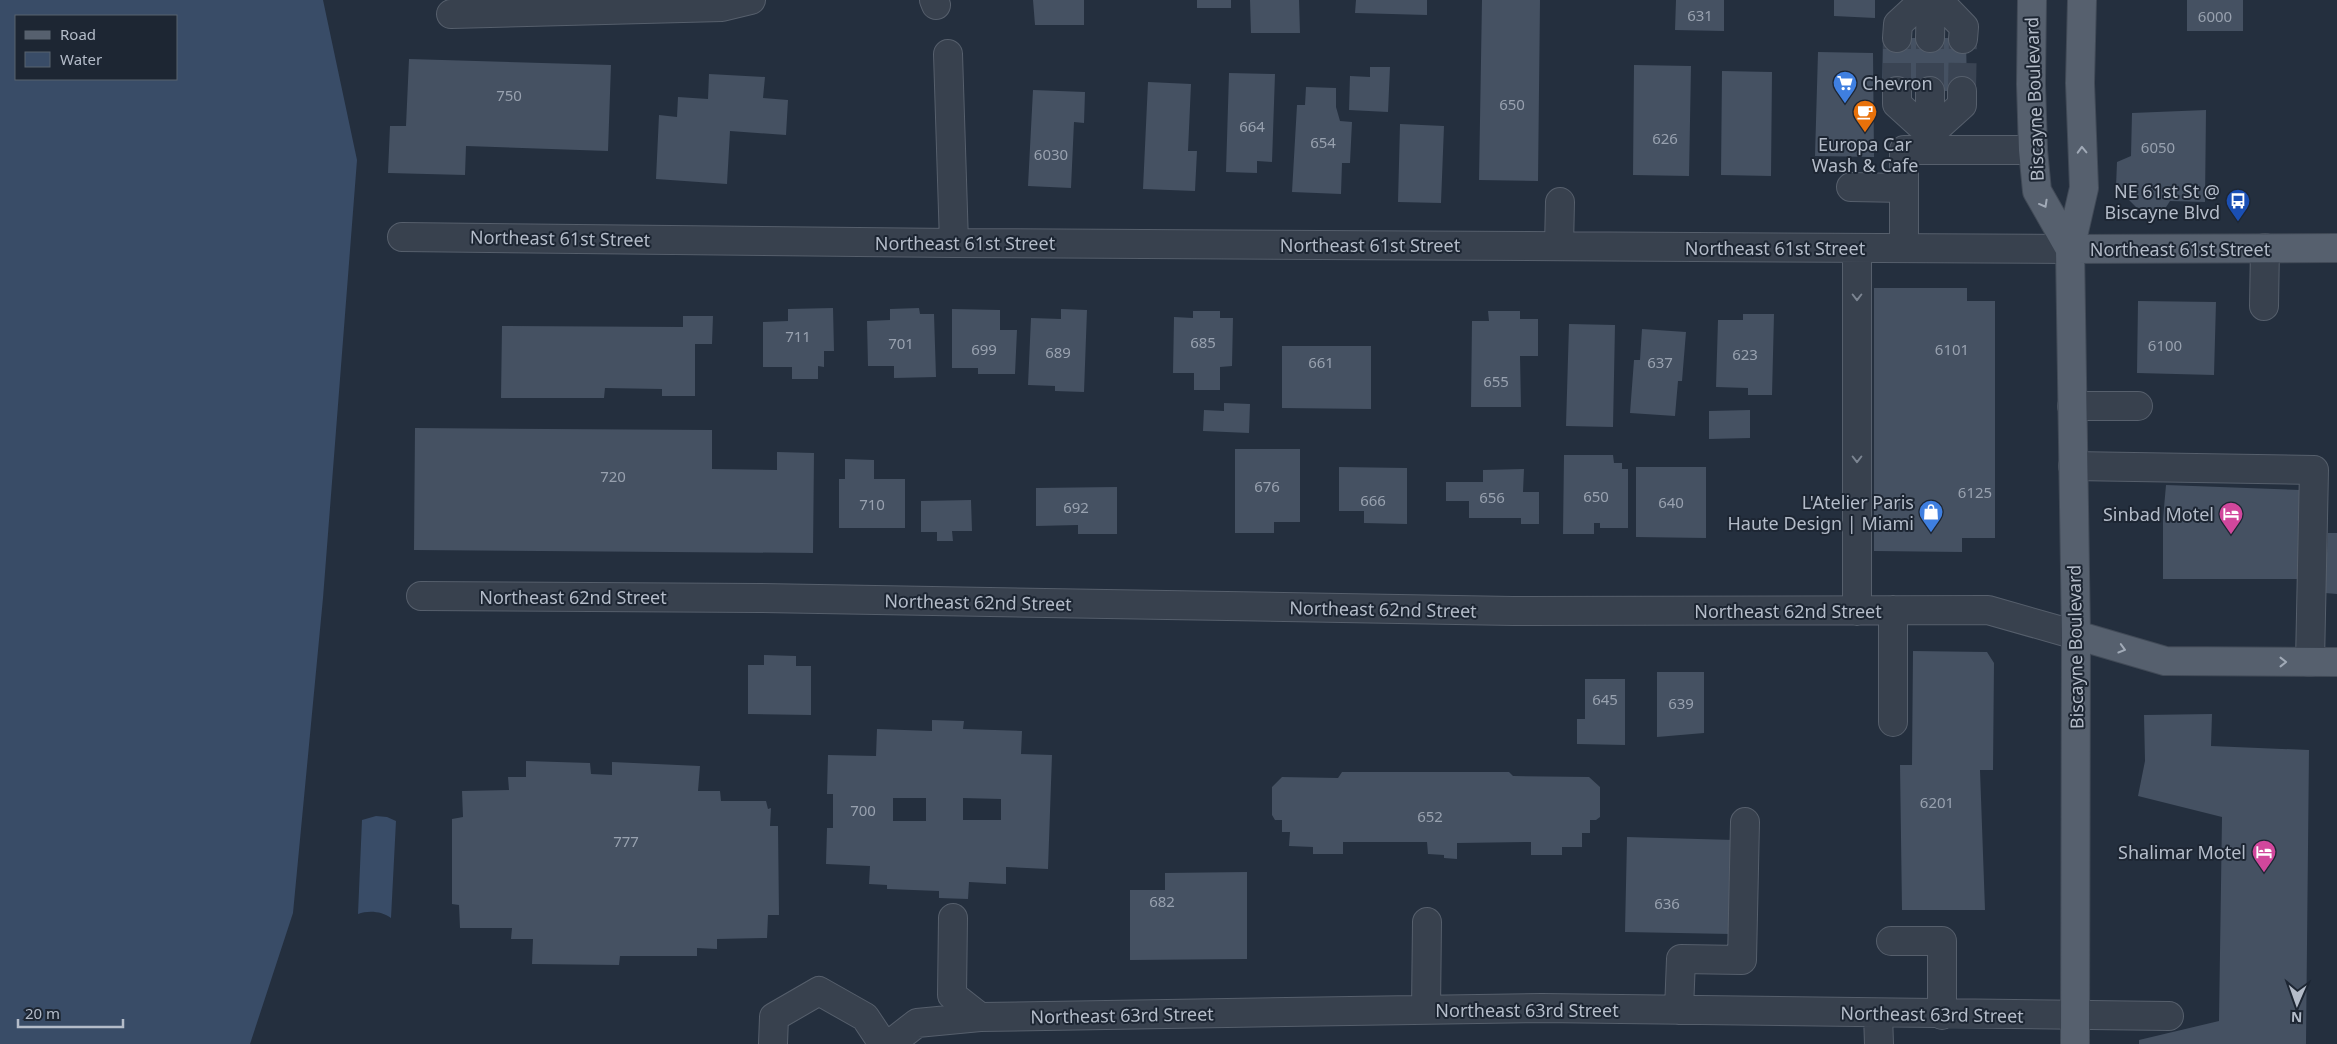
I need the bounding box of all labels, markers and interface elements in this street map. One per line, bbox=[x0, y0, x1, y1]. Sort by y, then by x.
house number: 631 bbox=[1687, 5, 1713, 25]
house number: 6000 bbox=[2198, 6, 2232, 26]
legend bbox=[15, 15, 178, 80]
street label: Biscayne Boulevard bbox=[2019, 16, 2049, 182]
text: Road bbox=[60, 24, 96, 44]
text: Water bbox=[60, 49, 102, 69]
supermarket icon: Chevron bbox=[1832, 70, 1858, 104]
place label: Chevron bbox=[1862, 71, 1933, 95]
house number: 750 bbox=[496, 85, 522, 105]
house number: 650 bbox=[1499, 94, 1525, 114]
cafe icon: Europa Car Wash & Cafe bbox=[1852, 99, 1878, 133]
house number: 664 bbox=[1239, 116, 1265, 136]
house number: 626 bbox=[1652, 128, 1678, 148]
house number: 654 bbox=[1310, 132, 1336, 152]
place label: Europa Car Wash & Cafe bbox=[1812, 132, 1918, 177]
house number: 6050 bbox=[2141, 137, 2175, 157]
house number: 6030 bbox=[1034, 144, 1068, 164]
one-way arrow bbox=[2077, 145, 2088, 153]
place label: NE 61st St @ Biscayne Blvd bbox=[2105, 179, 2220, 224]
bus stop icon: NE 61st St @ Biscayne Blvd bbox=[2225, 188, 2251, 222]
one-way arrow bbox=[2038, 199, 2048, 208]
street label: Northeast 61st Street bbox=[470, 224, 651, 252]
street label: Northeast 61st Street bbox=[875, 231, 1056, 255]
street label: Northeast 61st Street bbox=[1280, 233, 1461, 257]
street label: Northeast 61st Street bbox=[1685, 236, 1866, 260]
street label: Northeast 61st Street bbox=[2090, 237, 2271, 261]
one-way arrow bbox=[1852, 294, 1862, 301]
house number: 711 bbox=[785, 326, 811, 346]
house number: 685 bbox=[1190, 332, 1216, 352]
house number: 701 bbox=[888, 333, 914, 353]
house number: 6100 bbox=[2148, 335, 2182, 355]
house number: 699 bbox=[971, 339, 997, 359]
house number: 6101 bbox=[1935, 339, 1969, 359]
house number: 689 bbox=[1045, 342, 1071, 362]
house number: 623 bbox=[1732, 344, 1758, 364]
house number: 661 bbox=[1308, 352, 1334, 372]
house number: 637 bbox=[1647, 352, 1673, 372]
house number: 655 bbox=[1483, 371, 1509, 391]
one-way arrow bbox=[1852, 456, 1862, 464]
house number: 720 bbox=[600, 466, 626, 486]
house number: 676 bbox=[1254, 476, 1280, 496]
house number: 6125 bbox=[1958, 482, 1992, 502]
house number: 650 bbox=[1583, 486, 1609, 506]
house number: 656 bbox=[1479, 487, 1505, 507]
house number: 666 bbox=[1360, 490, 1386, 510]
place label: L'Atelier Paris Haute Design | Miami bbox=[1728, 490, 1914, 535]
house number: 640 bbox=[1658, 492, 1684, 512]
house number: 710 bbox=[859, 494, 885, 514]
house number: 692 bbox=[1063, 497, 1089, 517]
shop icon: L'Atelier Paris Haute Design | Miami bbox=[1918, 499, 1944, 533]
hotel icon: Sinbad Motel bbox=[2218, 501, 2244, 535]
place label: Sinbad Motel bbox=[2103, 502, 2214, 526]
street label: Biscayne Boulevard bbox=[2062, 565, 2088, 729]
street label: Northeast 62nd Street bbox=[479, 585, 667, 609]
street label: Northeast 62nd Street bbox=[884, 588, 1072, 616]
street label: Northeast 62nd Street bbox=[1289, 595, 1477, 623]
street label: Northeast 62nd Street bbox=[1694, 599, 1882, 623]
one-way arrow bbox=[2118, 643, 2126, 653]
one-way arrow bbox=[2280, 657, 2287, 667]
house number: 645 bbox=[1592, 689, 1618, 709]
house number: 639 bbox=[1668, 693, 1694, 713]
house number: 6201 bbox=[1920, 792, 1954, 812]
house number: 700 bbox=[850, 800, 876, 820]
house number: 652 bbox=[1417, 806, 1443, 826]
house number: 777 bbox=[613, 831, 639, 851]
hotel icon: Shalimar Motel bbox=[2251, 839, 2277, 873]
place label: Shalimar Motel bbox=[2118, 840, 2246, 864]
house number: 682 bbox=[1149, 891, 1175, 911]
house number: 636 bbox=[1654, 893, 1680, 913]
north arrow bbox=[2272, 979, 2322, 1029]
scale bar bbox=[18, 996, 122, 1028]
street label: Northeast 63rd Street bbox=[1435, 998, 1619, 1022]
street label: Northeast 63rd Street bbox=[1840, 1000, 2024, 1028]
street label: Northeast 63rd Street bbox=[1030, 1001, 1214, 1029]
text: 20 m bbox=[25, 1003, 60, 1023]
text: N bbox=[2291, 1008, 2303, 1027]

